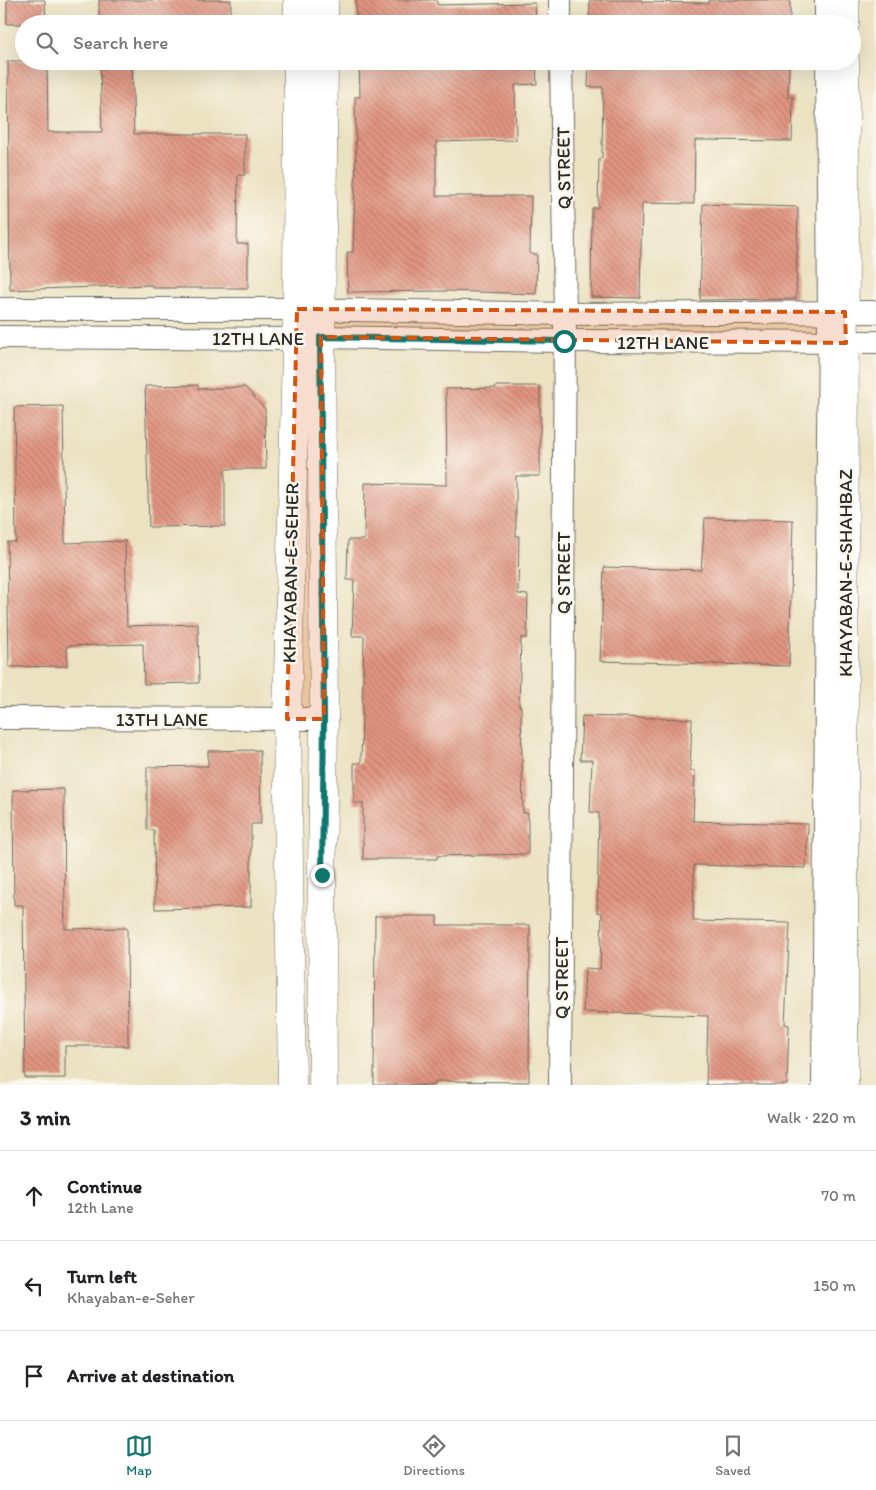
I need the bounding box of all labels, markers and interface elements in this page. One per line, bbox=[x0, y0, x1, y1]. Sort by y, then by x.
search box bbox=[15, 15, 861, 70]
icon: search bbox=[33, 29, 61, 57]
text: Search here bbox=[73, 31, 168, 54]
street label: Q STREET bbox=[551, 126, 576, 210]
street label: 12TH LANE bbox=[212, 327, 304, 350]
route start bbox=[553, 330, 576, 353]
street label: 12TH LANE bbox=[617, 331, 709, 354]
street label: KHAYABAN-E-SHAHBAZ bbox=[834, 469, 857, 677]
street label: KHAYABAN-E-SEHER bbox=[277, 483, 304, 663]
street label: Q STREET bbox=[552, 531, 575, 614]
street label: 13TH LANE bbox=[116, 708, 209, 731]
route end bbox=[311, 864, 334, 887]
street label: Q STREET bbox=[550, 936, 573, 1019]
text: 3 min bbox=[20, 1105, 70, 1130]
text: Walk · 220 m bbox=[767, 1108, 856, 1127]
text: Continue bbox=[67, 1175, 142, 1198]
icon: ahead bbox=[20, 1182, 48, 1210]
text: 70 m bbox=[821, 1186, 856, 1205]
text: 12th Lane bbox=[67, 1198, 134, 1217]
text: Turn left bbox=[67, 1265, 137, 1288]
icon: left bbox=[20, 1272, 48, 1300]
text: 150 m bbox=[813, 1276, 856, 1295]
text: Khayaban-e-Seher bbox=[67, 1288, 195, 1307]
icon: arrive bbox=[20, 1362, 48, 1390]
text: Arrive at destination bbox=[67, 1364, 234, 1387]
tab: Map bbox=[125, 1432, 153, 1479]
tab: Directions bbox=[403, 1432, 465, 1479]
tab: Saved bbox=[715, 1432, 751, 1479]

